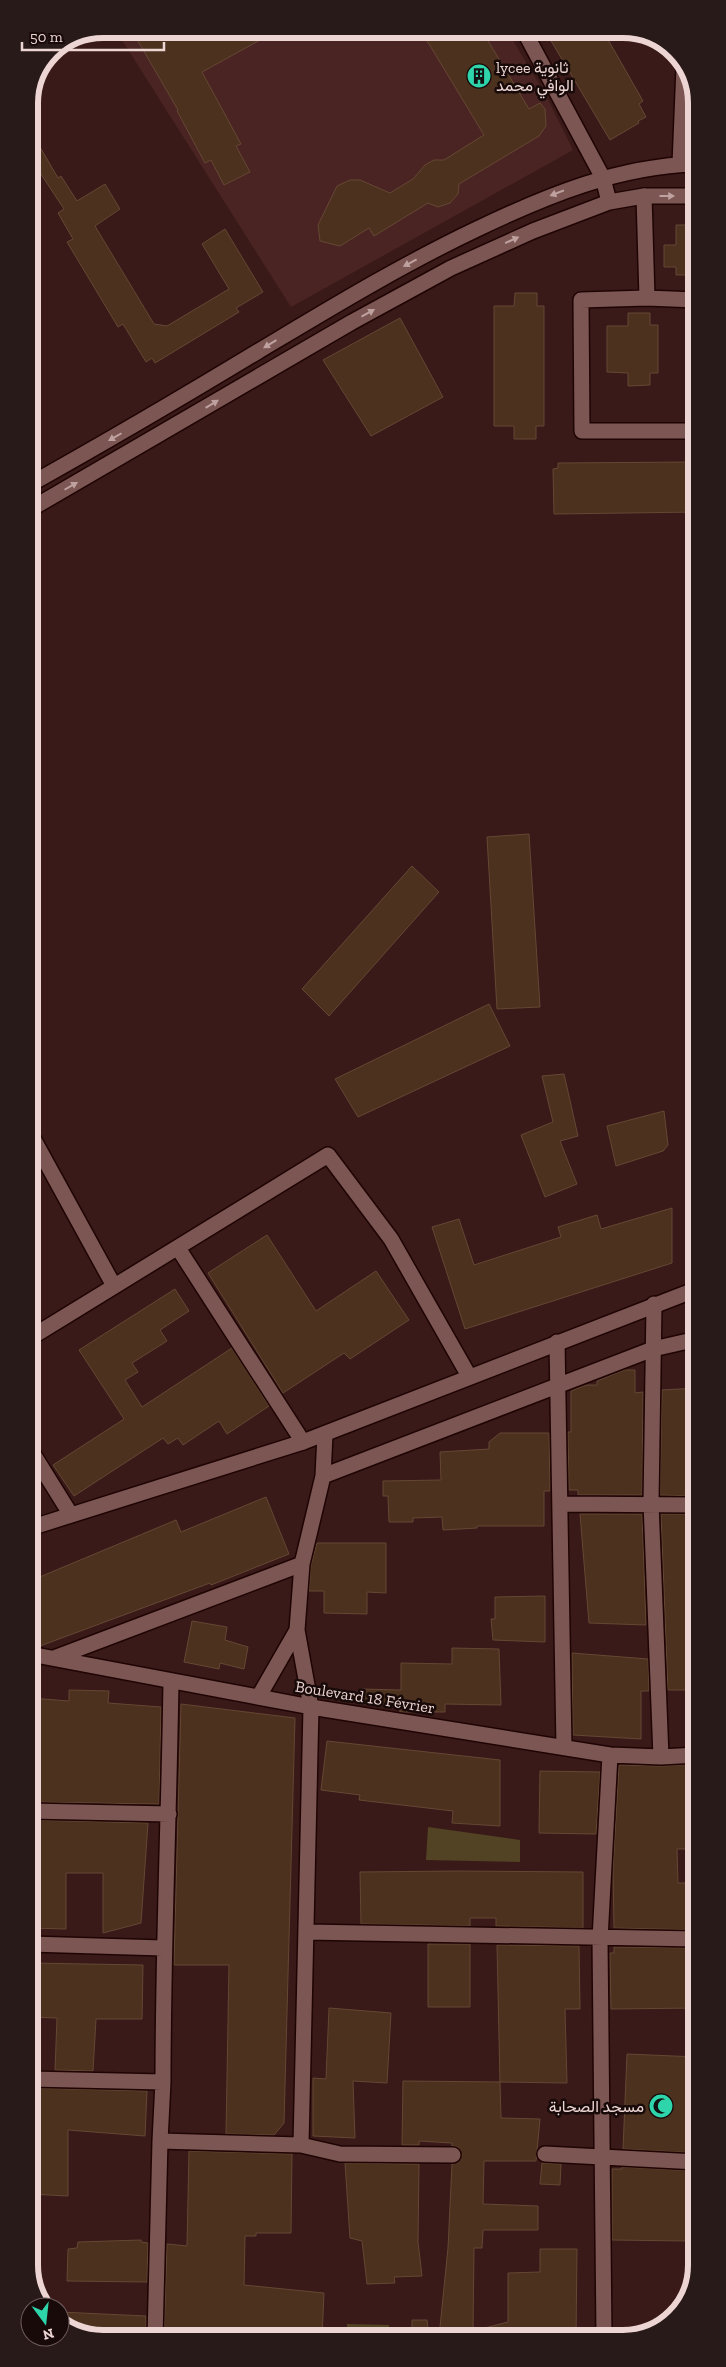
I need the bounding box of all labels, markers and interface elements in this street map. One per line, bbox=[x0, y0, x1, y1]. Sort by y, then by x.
scale bar bbox=[22, 20, 165, 52]
text: 50 m bbox=[30, 28, 63, 46]
place label: lycee ثانوية الوافي محمد bbox=[496, 58, 574, 99]
building icon: lycee ثانوية الوافي محمد bbox=[466, 63, 492, 89]
one-way arrow bbox=[549, 189, 564, 197]
one-way arrow bbox=[660, 192, 676, 200]
one-way arrow bbox=[505, 236, 519, 244]
one-way arrow bbox=[403, 259, 418, 267]
one-way arrow bbox=[361, 309, 374, 318]
one-way arrow bbox=[263, 340, 276, 349]
one-way arrow bbox=[206, 400, 219, 409]
one-way arrow bbox=[109, 432, 122, 441]
one-way arrow bbox=[65, 481, 78, 490]
street label: Boulevard 18 Février bbox=[294, 1677, 436, 1717]
mosque icon: مسجد الصحابة bbox=[648, 2093, 674, 2119]
place label: مسجد الصحابة bbox=[549, 2097, 644, 2116]
north arrow bbox=[20, 2297, 70, 2347]
text: N bbox=[41, 2324, 56, 2344]

